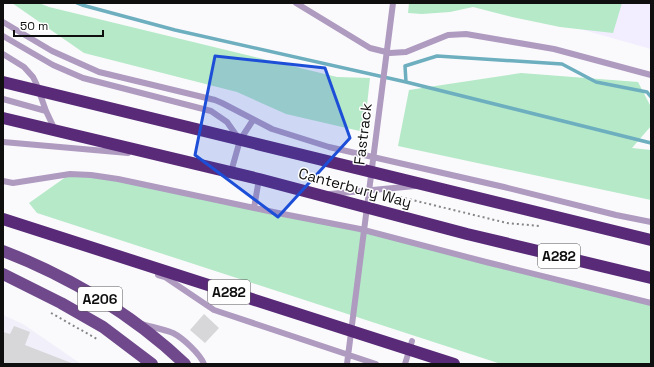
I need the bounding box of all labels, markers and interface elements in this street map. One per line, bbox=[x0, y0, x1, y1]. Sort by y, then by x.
scale bar bbox=[14, 12, 103, 38]
text: 50 m bbox=[20, 18, 48, 34]
street label: Fastrack bbox=[349, 102, 376, 166]
street label: Canterbury Way bbox=[296, 163, 414, 212]
road number: A282 bbox=[538, 244, 580, 268]
road number: A282 bbox=[208, 280, 250, 304]
road number: A206 bbox=[78, 287, 122, 311]

